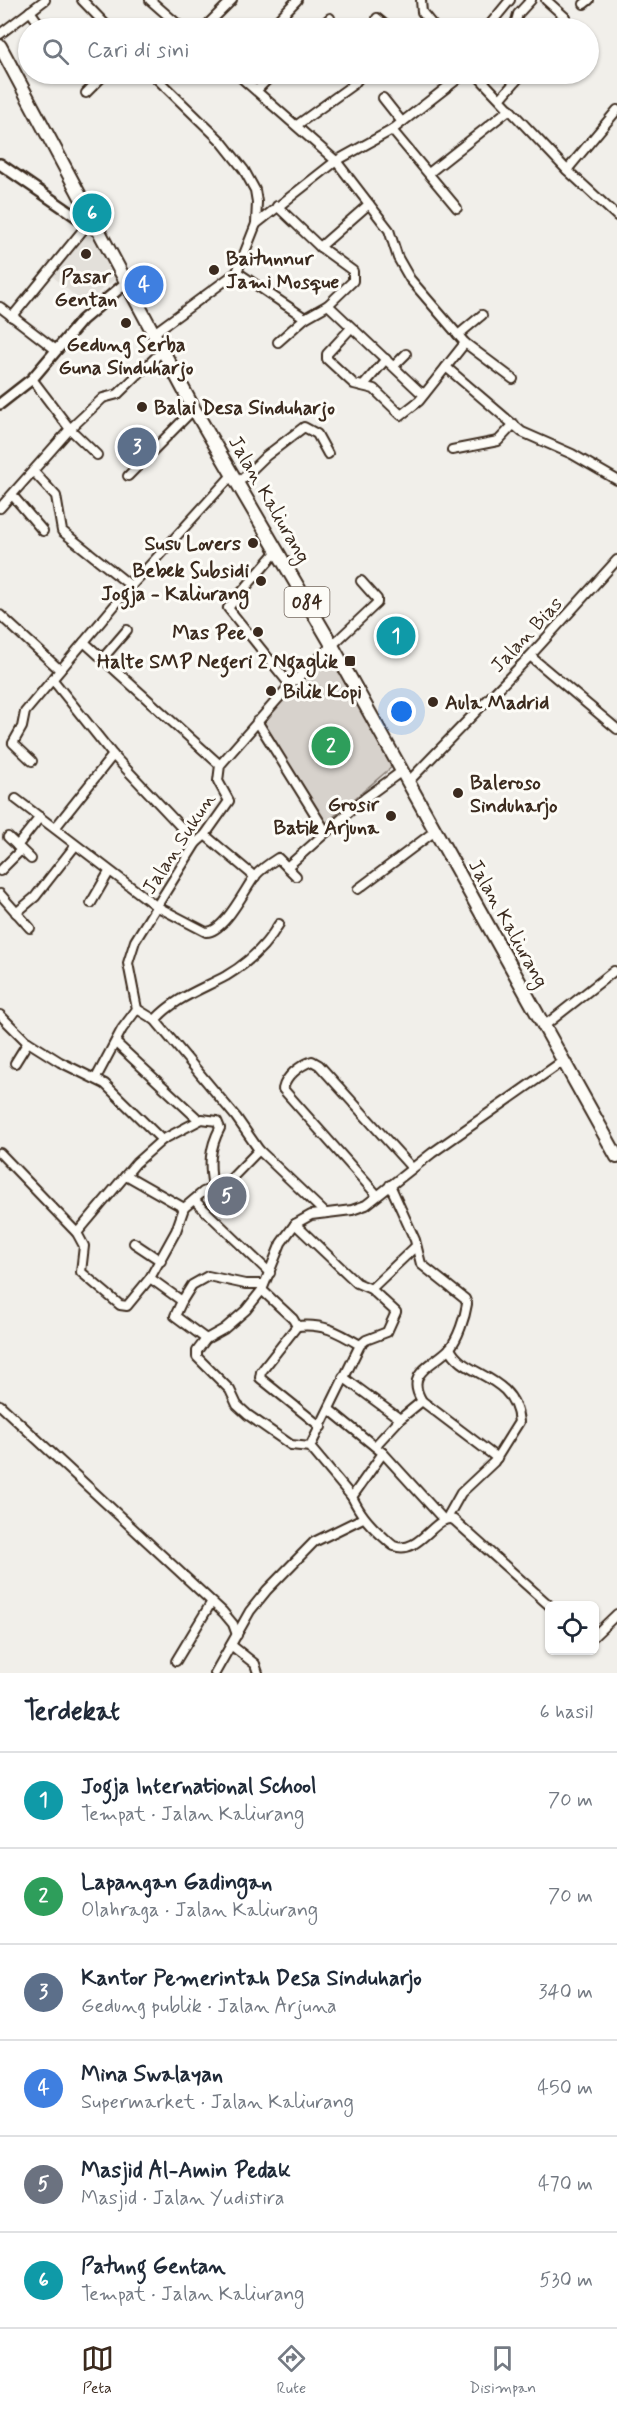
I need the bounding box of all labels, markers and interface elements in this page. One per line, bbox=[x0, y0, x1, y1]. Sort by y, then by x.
search box bbox=[18, 18, 599, 84]
icon: search bbox=[39, 35, 72, 68]
text: Cari di sini bbox=[87, 37, 189, 65]
pin: 6 bbox=[72, 190, 112, 236]
place label: Baitunnur Jami Mosque bbox=[226, 246, 339, 296]
marker: Pasar Gentan bbox=[79, 247, 93, 261]
pin: 4 bbox=[124, 262, 164, 308]
marker: Baitunnur Jami Mosque bbox=[207, 263, 221, 277]
place label: Pasar Gentan bbox=[55, 264, 117, 314]
marker: Gedung Serba Guna Sinduharjo bbox=[119, 316, 133, 330]
place label: Gedung Serba Guna Sinduharjo bbox=[58, 332, 194, 382]
place label: Balai Desa Sinduharjo bbox=[154, 395, 335, 422]
marker: Balai Desa Sinduharjo bbox=[135, 400, 149, 414]
pin: 3 bbox=[118, 424, 156, 470]
street label: Jalan Kaliurang bbox=[220, 431, 316, 569]
place label: Susu Lovers bbox=[145, 531, 241, 558]
marker: Susu Lovers bbox=[246, 536, 260, 550]
place label: Bebek Subsidi Jogja - Kaliurang bbox=[101, 558, 249, 610]
marker: Bebek Subsidi Jogja - Kaliurang bbox=[254, 574, 268, 588]
road number: 084 bbox=[284, 587, 330, 617]
street label: Jalan Bias bbox=[485, 591, 569, 679]
pin: 1 bbox=[376, 614, 416, 658]
place label: Mas Pee bbox=[172, 620, 247, 647]
marker: Mas Pee bbox=[251, 625, 265, 639]
place label: Halte SMP Negeri 2 Ngaglik bbox=[97, 649, 338, 678]
marker: Halte SMP Negeri 2 Ngaglik bbox=[343, 654, 357, 668]
place label: Bilik Kopi bbox=[283, 679, 362, 706]
marker: Bilik Kopi bbox=[264, 684, 278, 698]
place label: Aula Madrid bbox=[445, 690, 549, 717]
marker: Aula Madrid bbox=[426, 695, 440, 709]
your location bbox=[387, 697, 416, 726]
pin: 2 bbox=[312, 724, 350, 768]
place label: Baleroso Sinduharjo bbox=[470, 770, 558, 820]
marker: Baleroso Sinduharjo bbox=[451, 786, 465, 800]
street label: Jalan Sukun bbox=[136, 788, 222, 900]
place label: Grosir Batik Arjuna bbox=[274, 792, 380, 842]
marker: Grosir Batik Arjuna bbox=[384, 809, 398, 823]
street label: Jalan Kaliurang bbox=[460, 855, 554, 993]
pin: 5 bbox=[208, 1174, 246, 1218]
map controls bbox=[545, 1601, 599, 1655]
button: locate bbox=[545, 1601, 599, 1655]
text: Terdekat bbox=[24, 1695, 120, 1729]
text: 6 hasil bbox=[540, 1699, 593, 1726]
text: Jogja International School bbox=[81, 1773, 317, 1801]
text: 1 bbox=[39, 1787, 48, 1814]
text: 70 m bbox=[548, 1787, 593, 1814]
text: Tempat · Jalan Kaliurang bbox=[81, 1801, 304, 1828]
text: Lapangan Gadingan bbox=[81, 1869, 272, 1897]
text: 2 bbox=[39, 1883, 48, 1910]
text: 70 m bbox=[548, 1883, 593, 1910]
text: Olahraga · Jalan Kaliurang bbox=[81, 1897, 318, 1924]
text: Kantor Pemerintah Desa Sinduharjo bbox=[81, 1965, 422, 1993]
text: 3 bbox=[39, 1979, 48, 2006]
text: 340 m bbox=[538, 1979, 593, 2006]
text: Gedung publik · Jalan Arjuna bbox=[81, 1993, 337, 2020]
text: Mina Swalayan bbox=[81, 2061, 223, 2089]
text: 4 bbox=[38, 2075, 49, 2102]
text: 450 m bbox=[537, 2075, 593, 2102]
text: Supermarket · Jalan Kaliurang bbox=[81, 2089, 354, 2116]
text: Masjid Al-Amin Pedak bbox=[81, 2157, 291, 2185]
text: 5 bbox=[38, 2171, 50, 2198]
text: 470 m bbox=[538, 2171, 593, 2198]
text: Masjid · Jalan Yudistira bbox=[81, 2185, 285, 2212]
text: Patung Gentan bbox=[81, 2253, 226, 2281]
text: 6 bbox=[38, 2267, 49, 2294]
text: 530 m bbox=[539, 2267, 593, 2294]
text: Tempat · Jalan Kaliurang bbox=[81, 2281, 304, 2308]
tab: Peta bbox=[81, 2342, 114, 2399]
tab: Rute bbox=[275, 2342, 308, 2399]
tab: Disimpan bbox=[469, 2342, 536, 2399]

